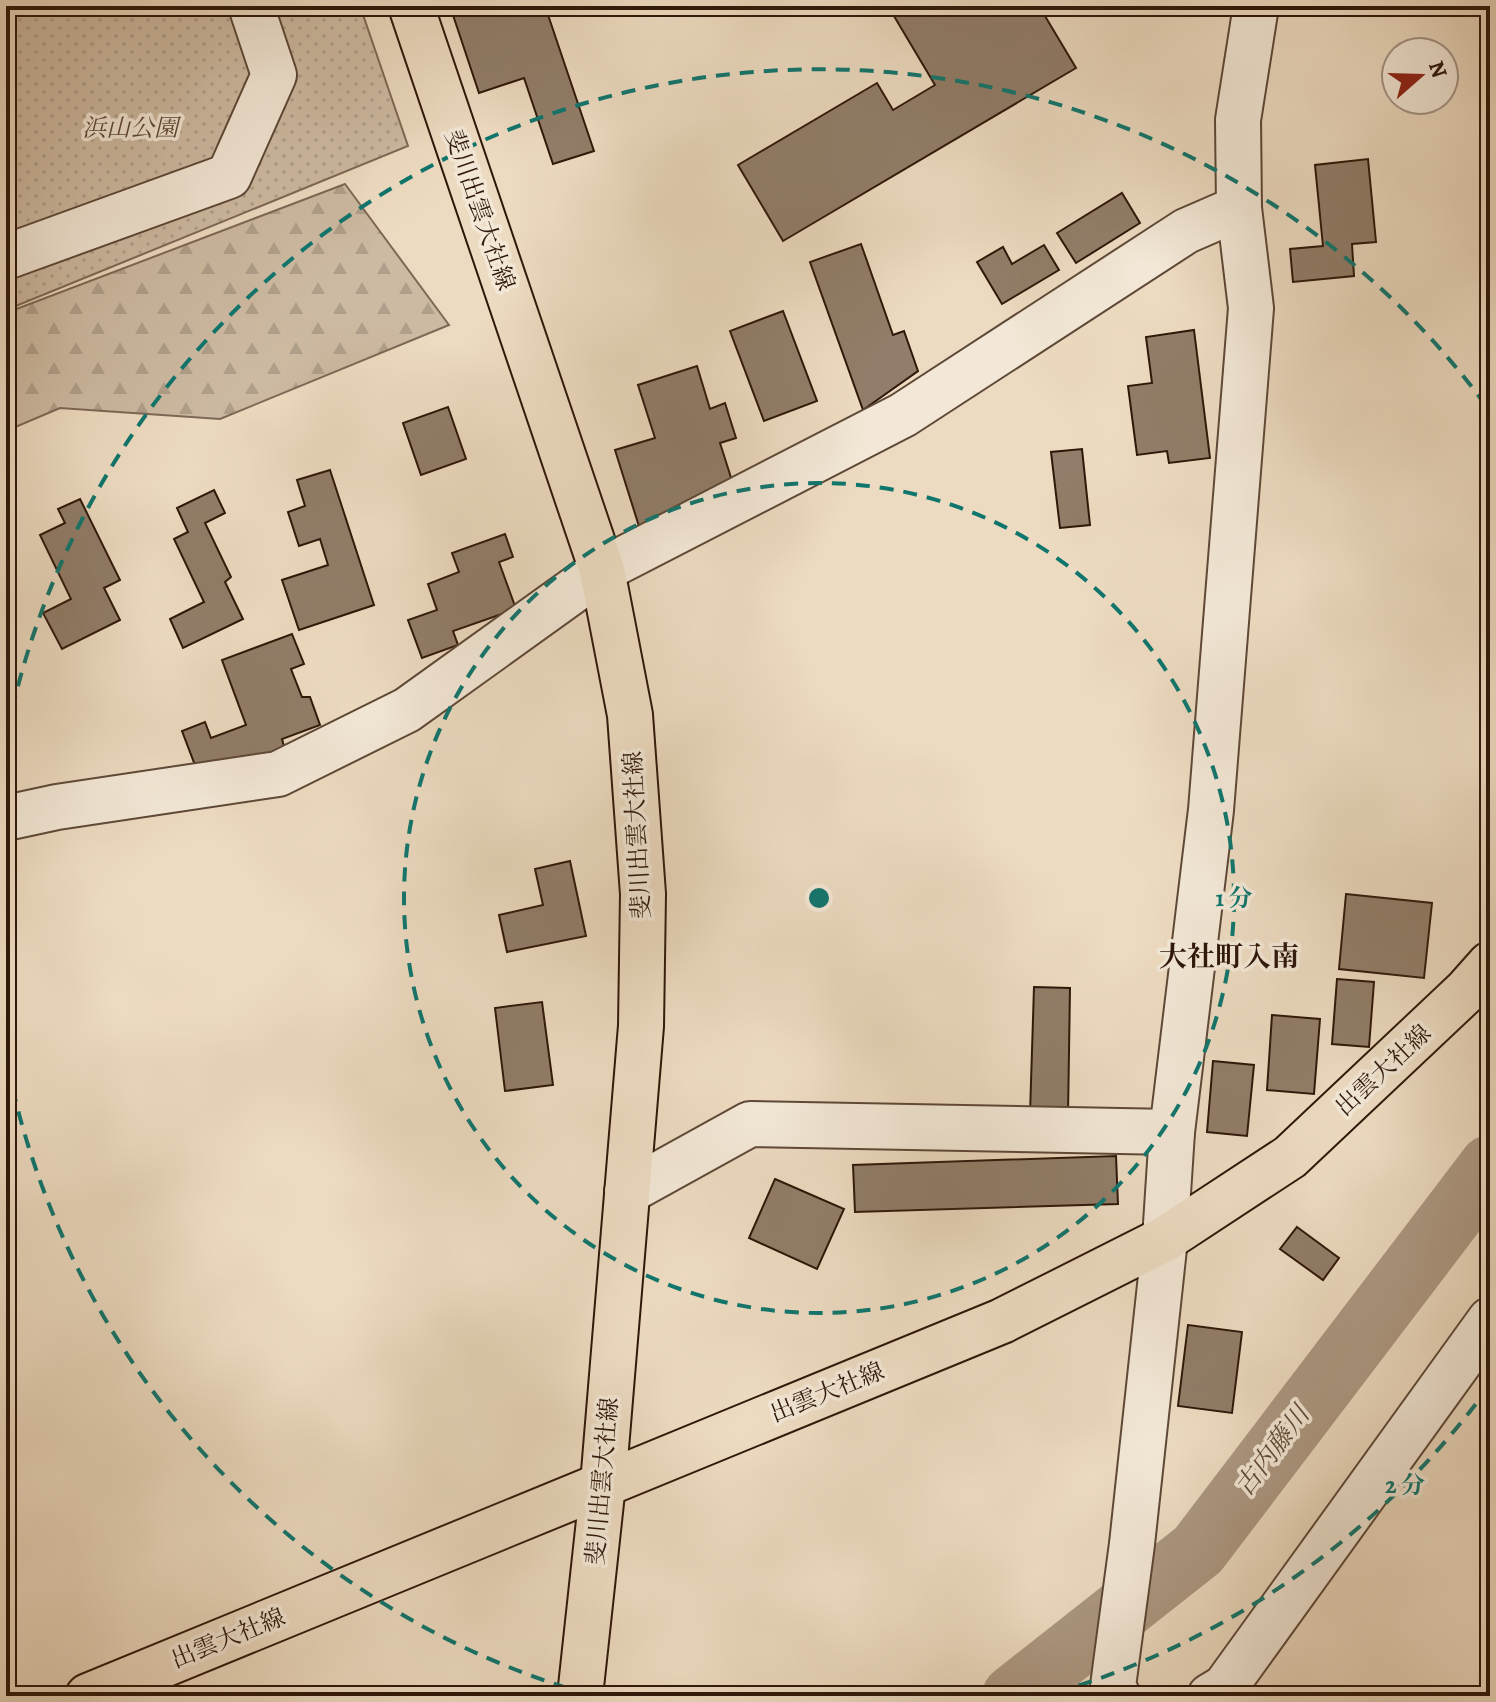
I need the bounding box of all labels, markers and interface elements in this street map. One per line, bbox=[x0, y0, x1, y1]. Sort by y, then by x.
north arrow bbox=[1380, 36, 1460, 116]
text: N bbox=[1421, 57, 1455, 82]
park label: 浜山公園 bbox=[82, 112, 182, 144]
street label: 斐川出雲大社線 bbox=[438, 125, 522, 295]
street label: 斐川出雲大社線 bbox=[617, 750, 657, 920]
text: 1 分 bbox=[1216, 882, 1252, 914]
centre of rings bbox=[805, 884, 833, 912]
district label: 大社町入南 bbox=[1159, 938, 1299, 976]
street label: 出雲大社線 bbox=[1328, 1017, 1438, 1123]
street label: 出雲大社線 bbox=[765, 1355, 889, 1429]
street label: 斐川出雲大社線 bbox=[579, 1396, 625, 1566]
water label: 古内藤川 bbox=[1227, 1397, 1319, 1503]
text: 2 分 bbox=[1385, 1469, 1425, 1501]
street label: 出雲大社線 bbox=[166, 1601, 290, 1675]

